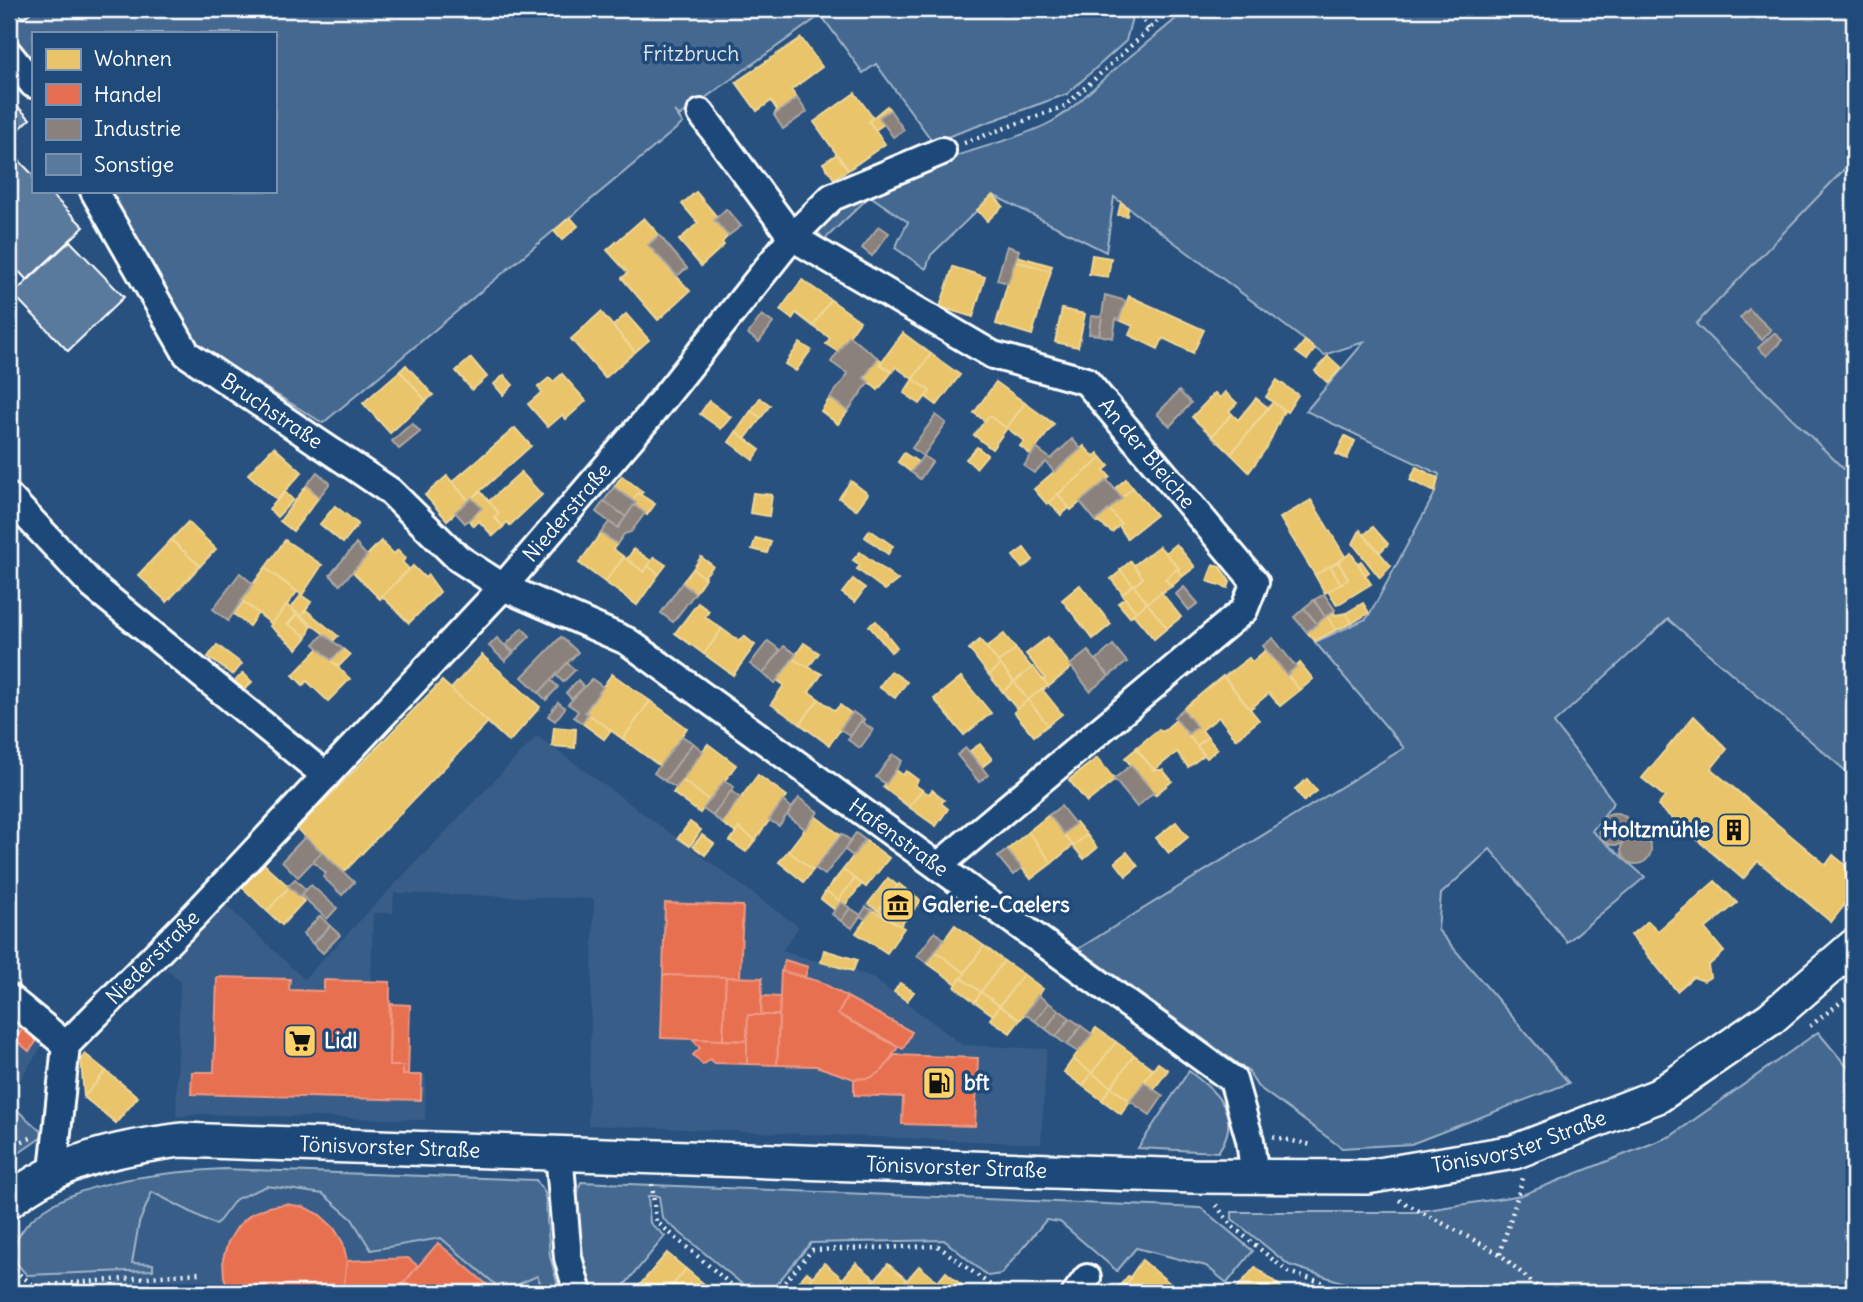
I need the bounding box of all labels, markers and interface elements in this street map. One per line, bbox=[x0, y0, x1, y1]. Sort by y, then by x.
legend bbox=[32, 32, 276, 192]
park label: Fritzbruch bbox=[643, 40, 739, 67]
text: Wohnen bbox=[94, 45, 172, 72]
text: Handel bbox=[94, 81, 162, 108]
text: Industrie bbox=[94, 115, 181, 142]
text: Sonstige bbox=[94, 151, 174, 178]
street label: Bruchstraße bbox=[216, 367, 328, 455]
street label: An der Bleiche bbox=[1093, 392, 1201, 514]
street label: Niederstraße bbox=[517, 457, 617, 567]
street label: Hafenstraße bbox=[844, 792, 954, 882]
building icon: Holtzmühle bbox=[1715, 811, 1753, 849]
place label: Holtzmühle bbox=[1603, 816, 1710, 843]
museum icon: Galerie-Caelers bbox=[879, 886, 917, 924]
place label: Galerie-Caelers bbox=[922, 891, 1070, 918]
street label: Niederstraße bbox=[100, 904, 205, 1010]
supermarket icon: Lidl bbox=[281, 1022, 319, 1060]
place label: Lidl bbox=[324, 1027, 357, 1054]
fuel station icon: bft bbox=[920, 1064, 958, 1102]
place label: bft bbox=[964, 1069, 990, 1096]
street label: Tönisvorster Straße bbox=[1429, 1103, 1610, 1179]
street label: Tönisvorster Straße bbox=[299, 1130, 481, 1164]
street label: Tönisvorster Straße bbox=[865, 1150, 1048, 1184]

